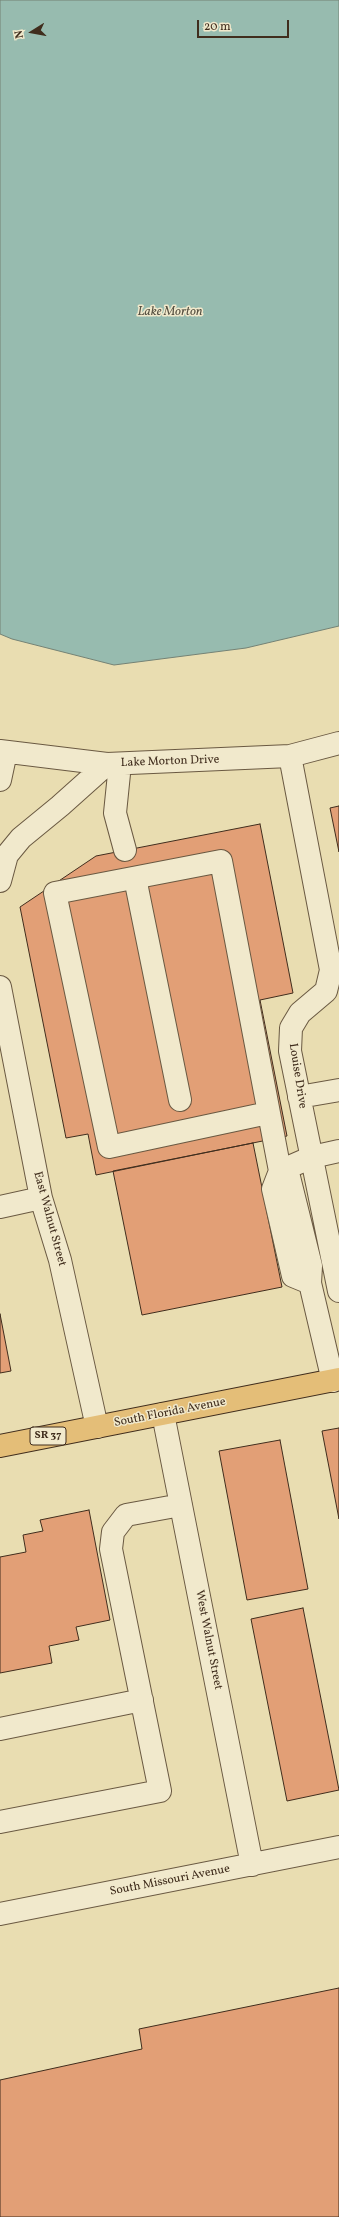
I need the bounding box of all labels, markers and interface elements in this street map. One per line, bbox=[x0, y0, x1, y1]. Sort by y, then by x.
north arrow bbox=[12, 12, 52, 52]
scale bar bbox=[199, 12, 291, 38]
text: 20 m bbox=[204, 19, 231, 35]
text: N bbox=[12, 29, 28, 40]
water label: Lake Morton bbox=[137, 305, 203, 321]
street label: Lake Morton Drive bbox=[120, 753, 220, 771]
street label: Louise Drive bbox=[285, 1042, 309, 1110]
street label: East Walnut Street bbox=[29, 1170, 69, 1268]
street label: South Florida Avenue bbox=[113, 1395, 227, 1431]
road number: SR 37 bbox=[30, 1427, 66, 1445]
street label: West Walnut Street bbox=[191, 1589, 225, 1691]
street label: South Missouri Avenue bbox=[109, 1862, 231, 1900]

